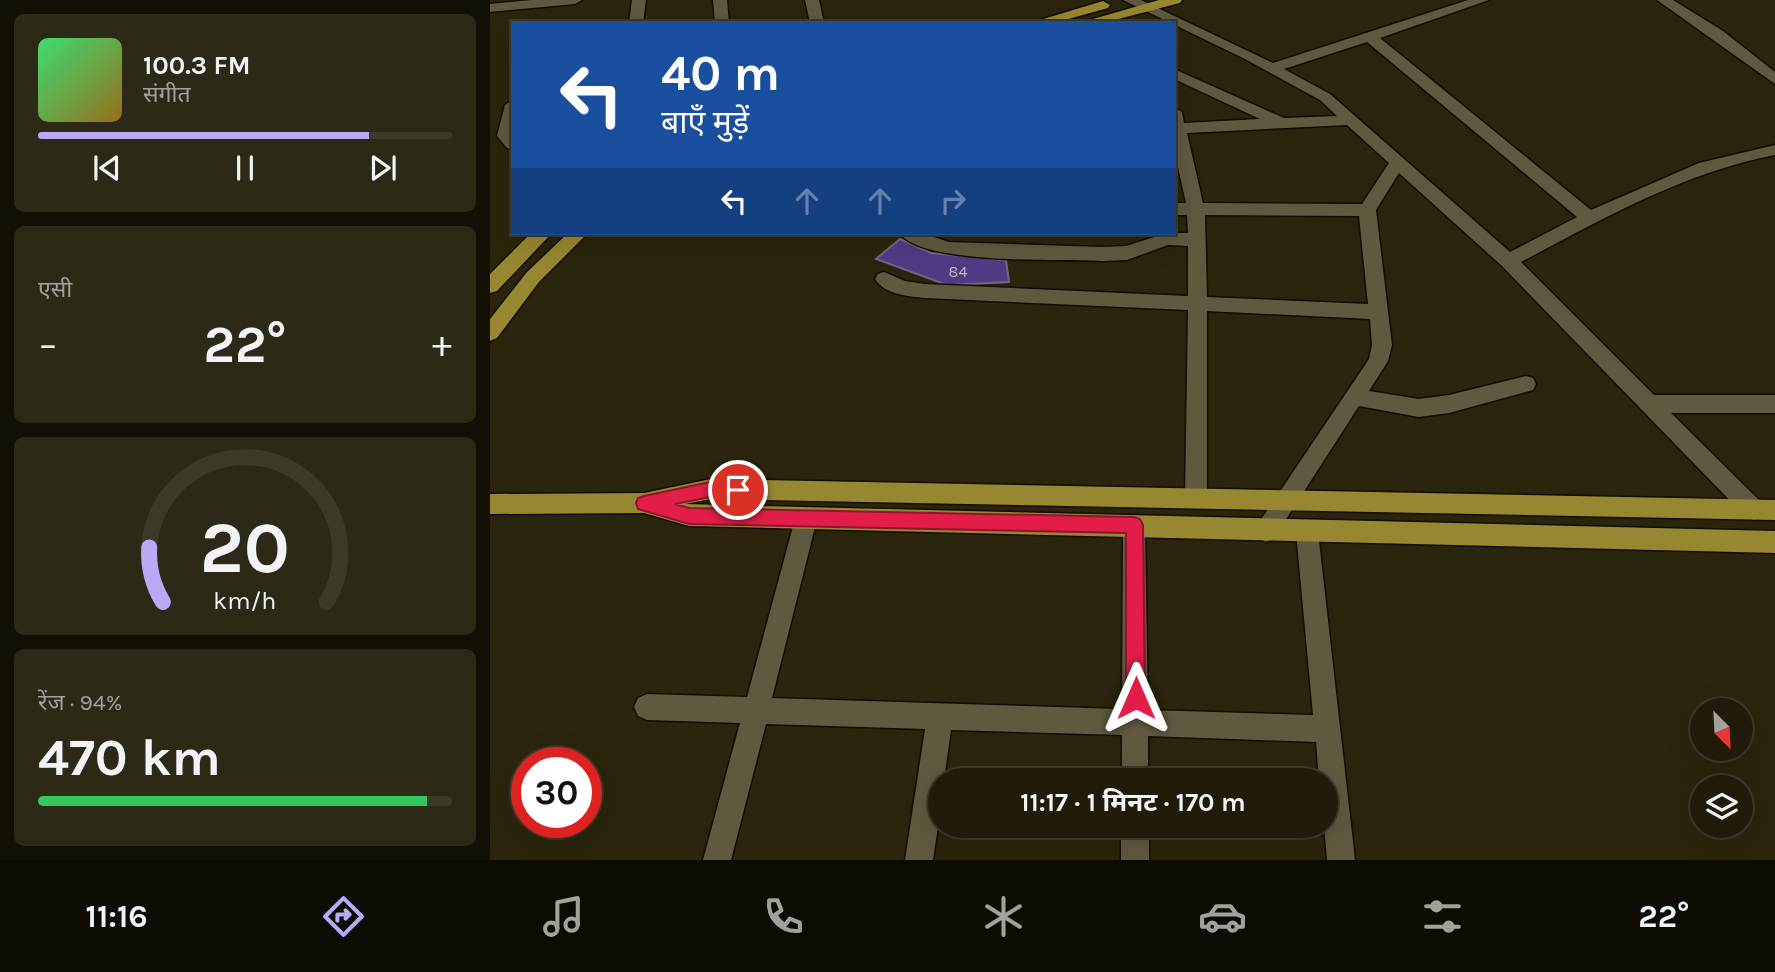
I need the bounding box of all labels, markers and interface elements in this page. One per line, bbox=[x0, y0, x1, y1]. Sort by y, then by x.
text: 40 m bbox=[661, 45, 780, 102]
icon: left bbox=[546, 49, 637, 140]
text: 100.3 FM bbox=[143, 50, 250, 81]
text: संगीत bbox=[143, 81, 191, 108]
text: बाएँ मुड़ें bbox=[661, 104, 749, 141]
icon: previous bbox=[88, 149, 126, 187]
icon: pause bbox=[226, 149, 264, 187]
icon: next bbox=[364, 149, 402, 187]
icon: left bbox=[715, 182, 753, 220]
icon: ahead bbox=[788, 182, 826, 220]
icon: ahead bbox=[861, 182, 899, 220]
icon: right bbox=[934, 182, 972, 220]
house number: 84 bbox=[949, 262, 967, 281]
text: एसी bbox=[38, 276, 72, 303]
text: 22° bbox=[203, 314, 287, 375]
text: − bbox=[38, 322, 58, 367]
text: + bbox=[432, 322, 452, 367]
pin bbox=[708, 460, 768, 520]
icon: arrive bbox=[719, 471, 757, 509]
text: 20 bbox=[200, 505, 290, 590]
text: km/h bbox=[213, 586, 277, 615]
position arrow bbox=[1099, 661, 1173, 735]
text: रेंज · 94% bbox=[38, 689, 122, 716]
north arrow bbox=[1690, 698, 1754, 761]
map controls bbox=[1690, 698, 1753, 838]
text: 470 km bbox=[38, 727, 221, 788]
speed limit sign: 30 bbox=[511, 747, 602, 838]
button: layers bbox=[1690, 775, 1753, 838]
text: 11:17 · 1 मिनट · 170 m bbox=[1020, 787, 1246, 818]
icon: directions bbox=[319, 892, 368, 941]
icon: music bbox=[539, 892, 588, 941]
icon: phone bbox=[759, 892, 808, 941]
icon: climate bbox=[979, 892, 1028, 941]
icon: car bbox=[1198, 892, 1247, 941]
icon: filters bbox=[1418, 892, 1467, 941]
text: 11:16 bbox=[85, 898, 148, 935]
text: 22° bbox=[1638, 898, 1689, 935]

